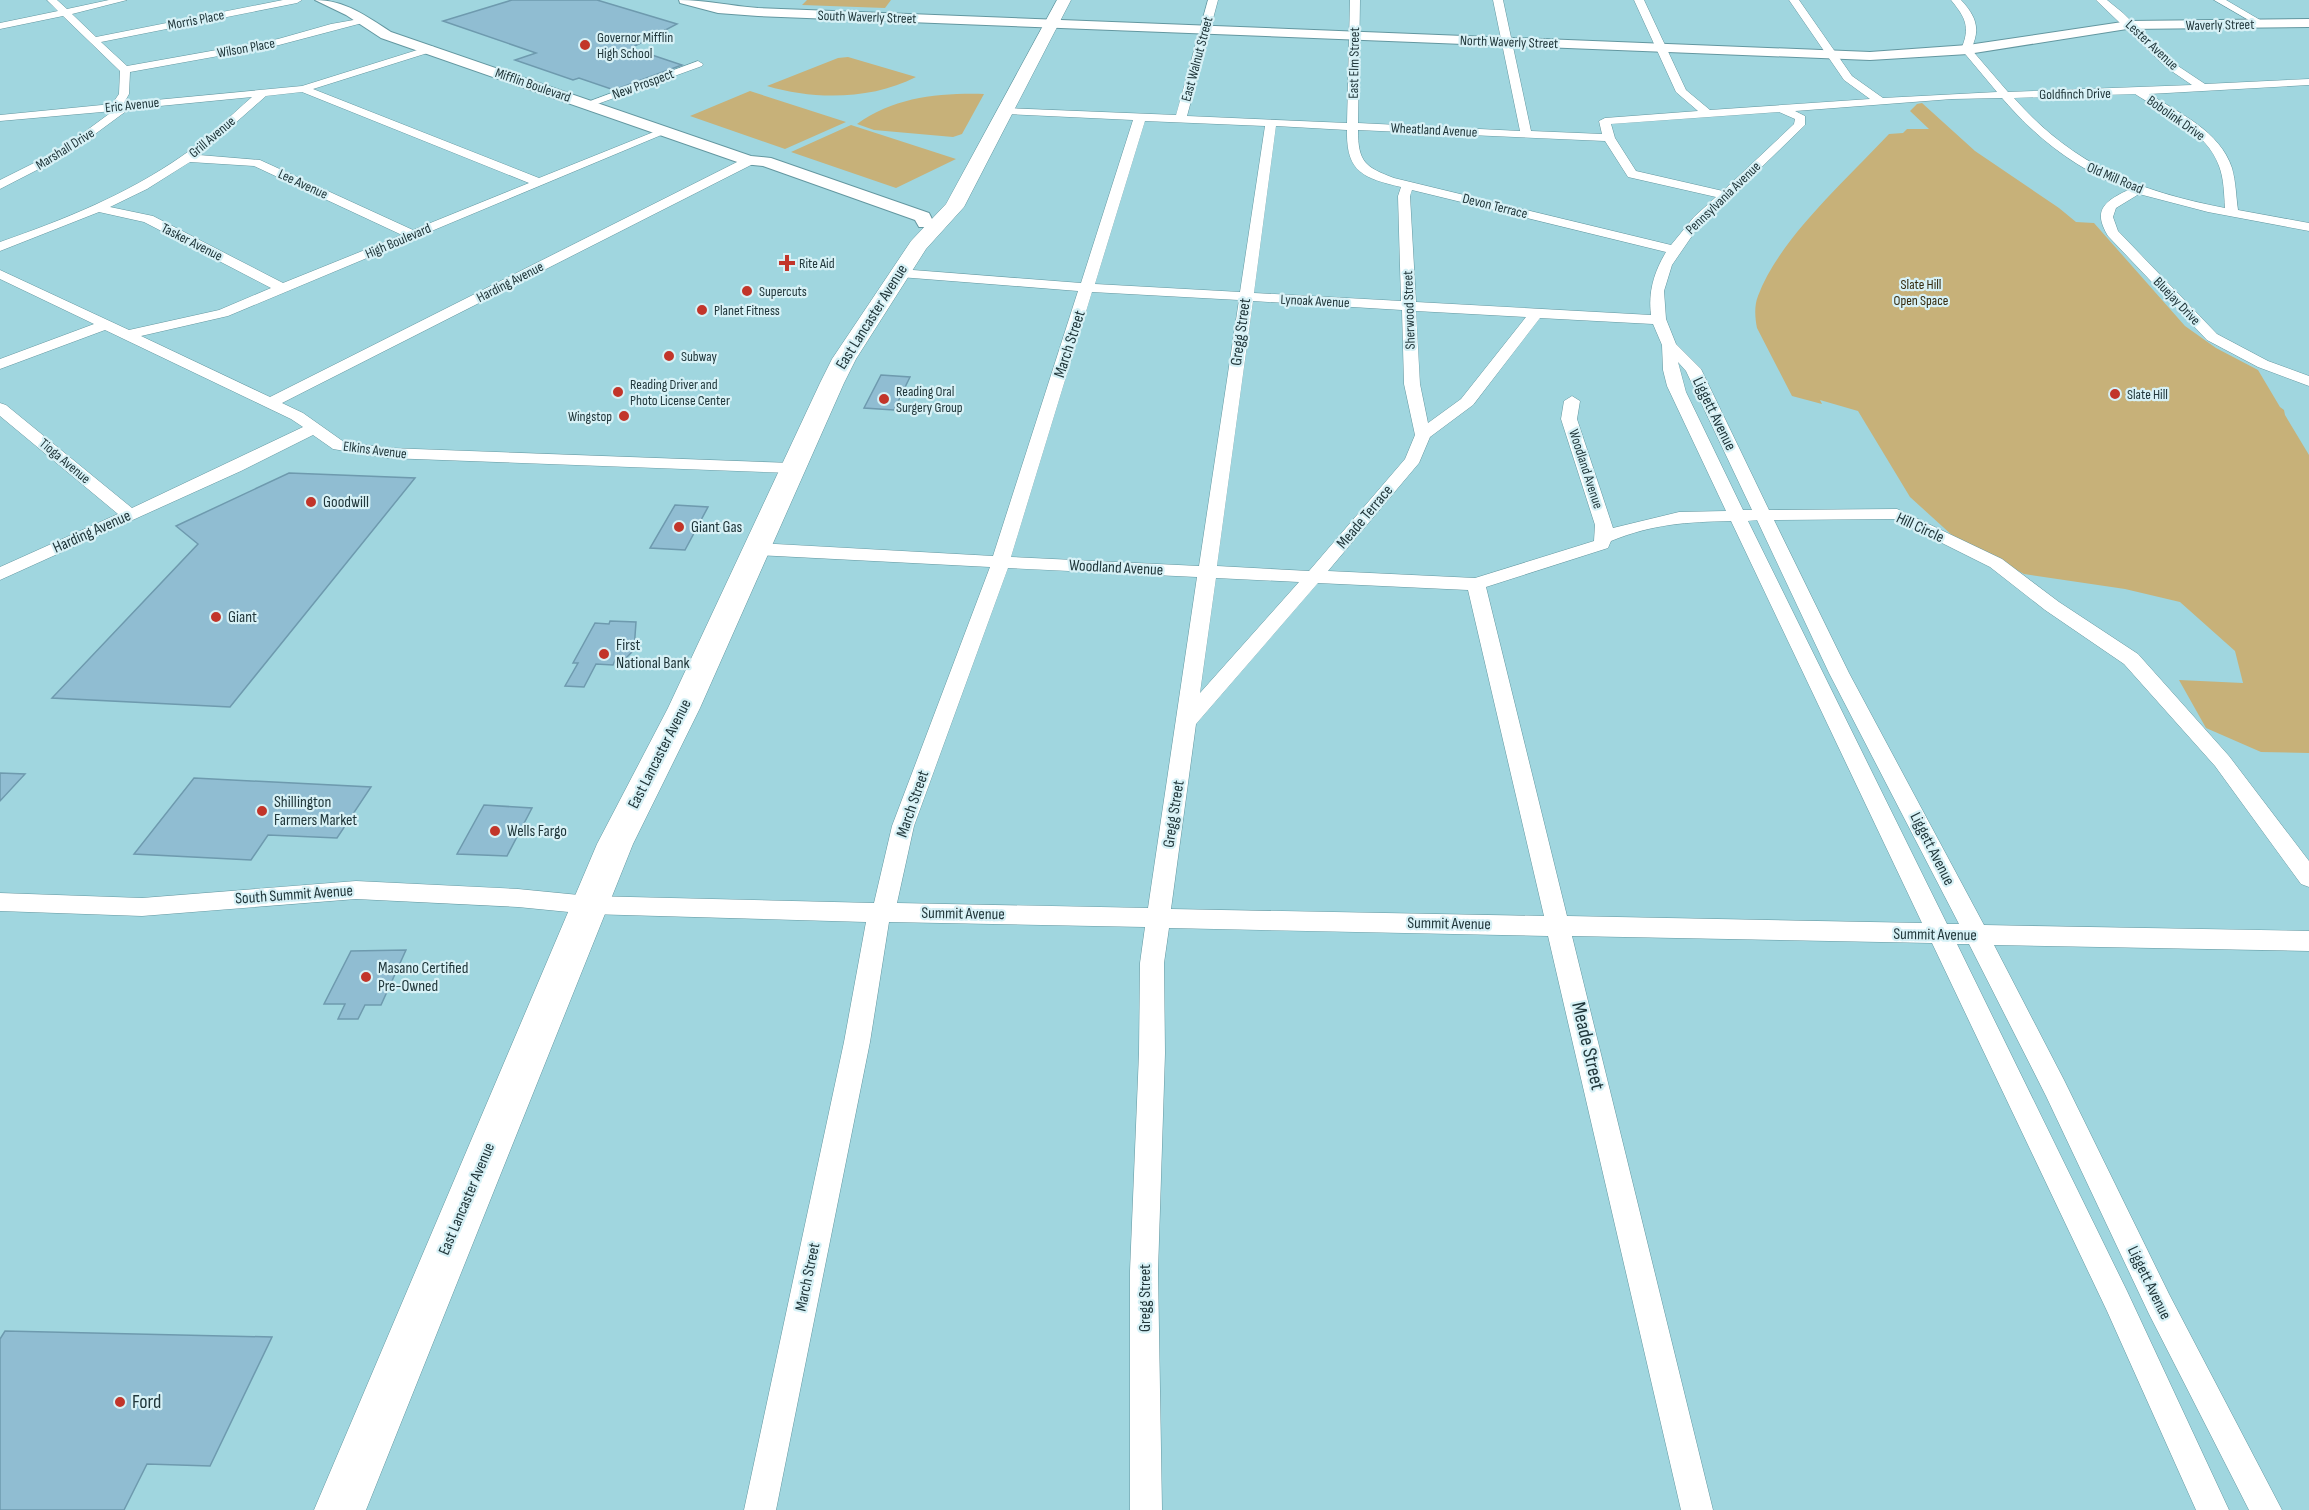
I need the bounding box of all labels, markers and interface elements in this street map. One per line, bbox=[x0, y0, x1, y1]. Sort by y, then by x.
street label: Morris Place bbox=[166, 6, 226, 34]
street label: South Waverly Street bbox=[817, 7, 917, 27]
street label: East Walnut Street bbox=[1178, 15, 1216, 103]
street label: Lester Avenue bbox=[2122, 16, 2182, 74]
street label: Waverly Street bbox=[2185, 16, 2255, 34]
street label: East Elm Street bbox=[1345, 27, 1363, 99]
place label: Governor Mifflin High School bbox=[597, 29, 673, 62]
street label: North Waverly Street bbox=[1460, 32, 1558, 52]
street label: Wilson Place bbox=[216, 35, 276, 61]
marker: Governor Mifflin High School bbox=[578, 38, 592, 52]
street label: Mifflin Boulevard bbox=[493, 64, 573, 106]
street label: New Prospect bbox=[610, 65, 676, 103]
street label: Goldfinch Drive bbox=[2039, 85, 2111, 103]
street label: Bobolink Drive bbox=[2144, 92, 2208, 144]
street label: Eric Avenue bbox=[104, 94, 160, 116]
street label: Grill Avenue bbox=[185, 113, 239, 161]
street label: Wheatland Avenue bbox=[1390, 119, 1478, 141]
street label: Marshall Drive bbox=[33, 124, 97, 174]
street label: Pennsylvania Avenue bbox=[1682, 158, 1764, 238]
street label: Old Mill Road bbox=[2084, 159, 2146, 197]
street label: Lee Avenue bbox=[276, 165, 330, 203]
street label: Devon Terrace bbox=[1461, 190, 1529, 222]
street label: Tasker Avenue bbox=[159, 219, 225, 265]
street label: High Boulevard bbox=[363, 219, 434, 262]
place label: Rite Aid bbox=[799, 255, 835, 272]
marker: Rite Aid bbox=[780, 256, 794, 270]
street label: Harding Avenue bbox=[474, 258, 546, 306]
street label: East Lancaster Avenue bbox=[832, 261, 912, 373]
street label: Sherwood Street bbox=[1399, 270, 1419, 350]
street label: Bluejay Drive bbox=[2150, 273, 2204, 329]
park label: Slate Hill Open Space bbox=[1894, 276, 1948, 309]
place label: Supercuts bbox=[759, 283, 807, 300]
marker: Supercuts bbox=[740, 284, 754, 298]
street label: Lynoak Avenue bbox=[1280, 291, 1350, 311]
street label: Gregg Street bbox=[1227, 297, 1255, 367]
place label: Planet Fitness bbox=[714, 302, 780, 319]
marker: Planet Fitness bbox=[695, 303, 709, 317]
street label: March Street bbox=[1050, 308, 1090, 380]
place label: Subway bbox=[681, 348, 718, 365]
marker: Subway bbox=[662, 349, 676, 363]
street label: Liggett Avenue bbox=[1688, 374, 1740, 454]
place label: Reading Driver and Photo License Center bbox=[630, 376, 730, 409]
place label: Reading Oral Surgery Group bbox=[896, 383, 963, 416]
marker: Reading Driver and Photo License Center bbox=[611, 385, 625, 399]
place label: Slate Hill bbox=[2127, 386, 2168, 403]
marker: Slate Hill bbox=[2108, 387, 2122, 401]
marker: Reading Oral Surgery Group bbox=[877, 392, 891, 406]
place label: Wingstop bbox=[568, 408, 612, 425]
marker: Wingstop bbox=[617, 409, 631, 423]
street label: Woodland Avenue bbox=[1565, 427, 1607, 511]
street label: Tioga Avenue bbox=[36, 435, 94, 487]
street label: Elkins Avenue bbox=[342, 438, 408, 462]
street label: Meade Terrace bbox=[1333, 481, 1397, 553]
place label: Goodwill bbox=[323, 493, 369, 512]
marker: Goodwill bbox=[304, 495, 318, 509]
street label: Harding Avenue bbox=[50, 506, 134, 558]
street label: Hill Circle bbox=[1893, 509, 1947, 547]
place label: Giant Gas bbox=[691, 518, 743, 537]
marker: Giant Gas bbox=[672, 520, 686, 534]
street label: Woodland Avenue bbox=[1068, 556, 1164, 580]
place label: Giant bbox=[228, 608, 257, 627]
marker: Giant bbox=[209, 610, 223, 624]
place label: First National Bank bbox=[616, 636, 690, 673]
marker: First National Bank bbox=[597, 647, 611, 661]
street label: East Lancaster Avenue bbox=[624, 696, 696, 812]
street label: March Street bbox=[893, 768, 933, 840]
street label: Gregg Street bbox=[1159, 779, 1189, 849]
place label: Shillington Farmers Market bbox=[274, 793, 357, 830]
marker: Shillington Farmers Market bbox=[255, 804, 269, 818]
street label: Liggett Avenue bbox=[1906, 809, 1958, 889]
place label: Wells Fargo bbox=[507, 822, 567, 841]
marker: Wells Fargo bbox=[488, 824, 502, 838]
street label: South Summit Avenue bbox=[234, 881, 354, 909]
street label: Summit Avenue bbox=[921, 904, 1005, 924]
street label: Summit Avenue bbox=[1407, 914, 1491, 934]
street label: Summit Avenue bbox=[1893, 925, 1977, 945]
place label: Masano Certified Pre-Owned bbox=[378, 959, 468, 996]
marker: Masano Certified Pre-Owned bbox=[359, 970, 373, 984]
street label: Meade Street bbox=[1566, 1000, 1610, 1092]
street label: East Lancaster Avenue bbox=[435, 1140, 499, 1258]
street label: March Street bbox=[791, 1241, 825, 1313]
street label: Liggett Avenue bbox=[2123, 1243, 2175, 1323]
street label: Gregg Street bbox=[1136, 1264, 1155, 1332]
place label: Ford bbox=[132, 1390, 161, 1414]
marker: Ford bbox=[113, 1395, 127, 1409]

